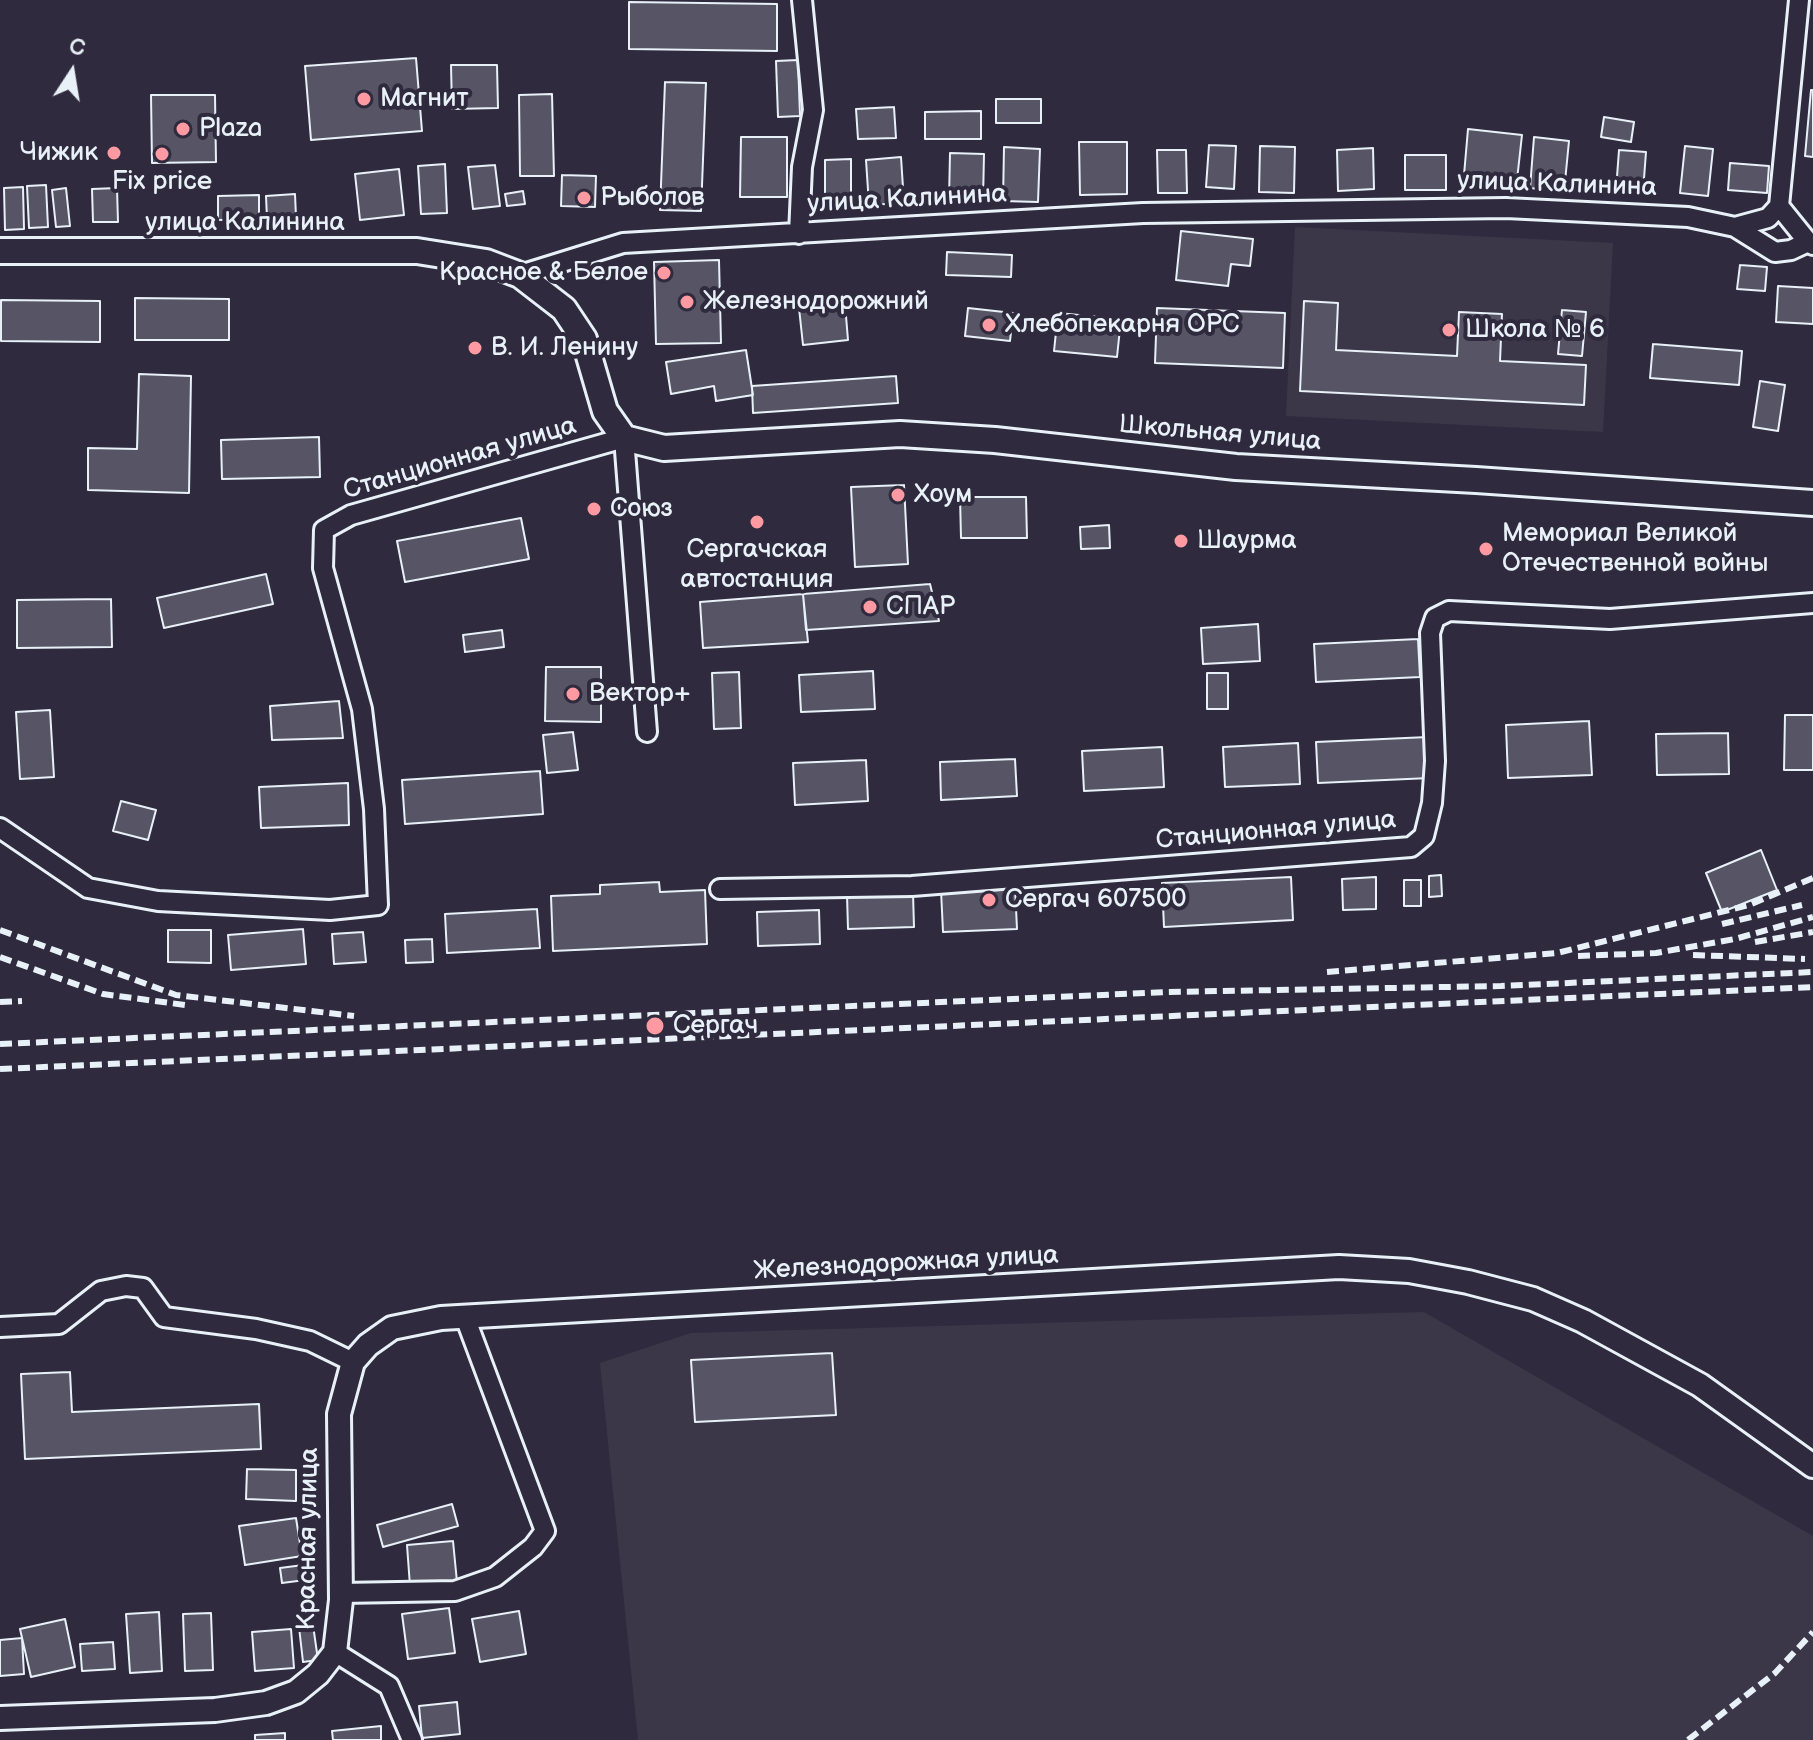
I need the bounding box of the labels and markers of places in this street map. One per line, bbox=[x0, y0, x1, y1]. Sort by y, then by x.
place label: Магнит bbox=[380, 83, 469, 115]
marker: Магнит bbox=[355, 90, 373, 108]
place label: Plaza bbox=[199, 113, 263, 145]
marker: Plaza bbox=[174, 120, 192, 138]
place label: Чижик bbox=[20, 137, 98, 169]
marker: Чижик bbox=[105, 144, 123, 162]
marker: Fix price bbox=[153, 145, 171, 163]
place label: Fix price bbox=[112, 166, 212, 198]
place label: Рыболов bbox=[600, 182, 705, 214]
marker: Рыболов bbox=[575, 189, 593, 207]
place label: Красное & Белое bbox=[439, 257, 648, 289]
marker: Красное & Белое bbox=[655, 264, 673, 282]
place label: Железнодорожний bbox=[703, 286, 929, 318]
marker: Железнодорожний bbox=[678, 293, 696, 311]
place label: Хлебопекарня ОРС bbox=[1005, 309, 1240, 341]
place label: Школа № 6 bbox=[1465, 314, 1605, 346]
marker: Хлебопекарня ОРС bbox=[980, 316, 998, 334]
marker: Школа № 6 bbox=[1440, 321, 1458, 339]
place label: В. И. Ленину bbox=[491, 332, 638, 364]
marker: В. И. Ленину bbox=[466, 339, 484, 357]
place label: Хоум bbox=[914, 479, 972, 511]
marker: Хоум bbox=[889, 486, 907, 504]
place label: Союз bbox=[610, 493, 673, 525]
marker: Союз bbox=[585, 500, 603, 518]
marker: Сергачская автостанция bbox=[748, 513, 766, 531]
place label: Мемориал Великой Отечественной войны bbox=[1502, 518, 1768, 580]
place label: Шаурма bbox=[1197, 525, 1297, 557]
marker: Шаурма bbox=[1172, 532, 1190, 550]
place label: Сергачская автостанция bbox=[681, 534, 833, 596]
marker: Мемориал Великой Отечественной войны bbox=[1477, 540, 1495, 558]
place label: СПАР bbox=[886, 591, 955, 623]
marker: СПАР bbox=[861, 598, 879, 616]
place label: Вектор+ bbox=[589, 678, 691, 710]
marker: Вектор+ bbox=[564, 685, 582, 703]
place label: Сергач 607500 bbox=[1005, 884, 1187, 916]
marker: Сергач 607500 bbox=[980, 891, 998, 909]
place label: Сергач bbox=[673, 1010, 758, 1042]
marker: Сергач bbox=[644, 1015, 666, 1037]

